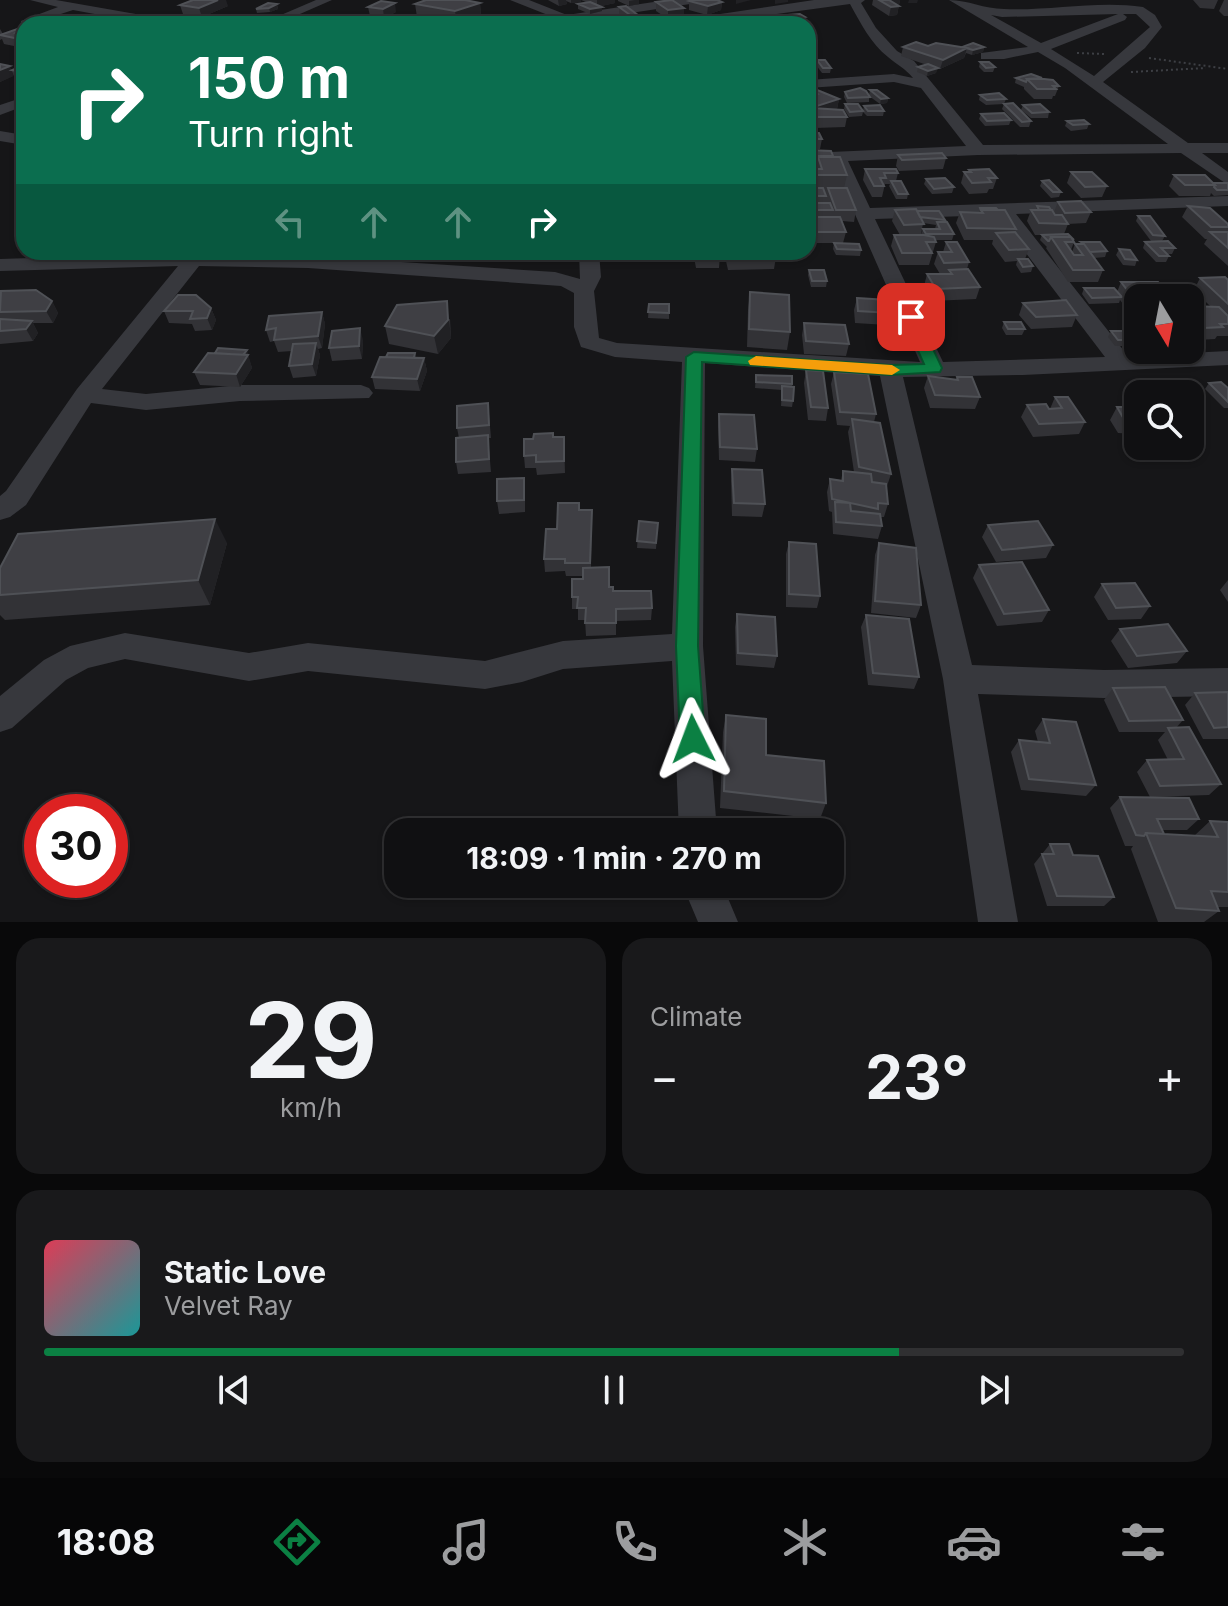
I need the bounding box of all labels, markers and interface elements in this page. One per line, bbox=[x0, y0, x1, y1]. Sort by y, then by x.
text: 150 m bbox=[188, 44, 350, 112]
icon: right bbox=[56, 48, 160, 152]
text: Turn right bbox=[188, 112, 353, 156]
icon: left bbox=[268, 200, 312, 244]
icon: ahead bbox=[352, 200, 396, 244]
icon: ahead bbox=[436, 200, 480, 244]
icon: right bbox=[520, 200, 564, 244]
pin bbox=[877, 283, 945, 351]
north arrow bbox=[1124, 284, 1204, 364]
map controls bbox=[1124, 284, 1204, 460]
icon: arrive bbox=[889, 295, 933, 339]
button: search bbox=[1124, 380, 1204, 460]
position arrow bbox=[651, 697, 735, 781]
speed limit sign: 30 bbox=[24, 794, 128, 898]
text: 18:09 · 1 min · 270 m bbox=[466, 840, 762, 876]
text: 29 bbox=[244, 977, 378, 1103]
text: Climate bbox=[650, 1001, 742, 1032]
text: 23° bbox=[865, 1041, 969, 1113]
text: − bbox=[650, 1050, 679, 1104]
text: + bbox=[1155, 1050, 1184, 1104]
text: km/h bbox=[280, 1092, 342, 1123]
text: Static Love bbox=[164, 1254, 326, 1290]
text: Velvet Ray bbox=[164, 1290, 293, 1321]
icon: previous bbox=[212, 1368, 256, 1412]
icon: pause bbox=[592, 1368, 636, 1412]
icon: next bbox=[972, 1368, 1016, 1412]
icon: directions bbox=[269, 1514, 325, 1570]
icon: music bbox=[438, 1514, 494, 1570]
icon: phone bbox=[607, 1514, 663, 1570]
icon: climate bbox=[777, 1514, 833, 1570]
icon: car bbox=[946, 1514, 1002, 1570]
icon: filters bbox=[1115, 1514, 1171, 1570]
text: 18:08 bbox=[57, 1520, 155, 1564]

